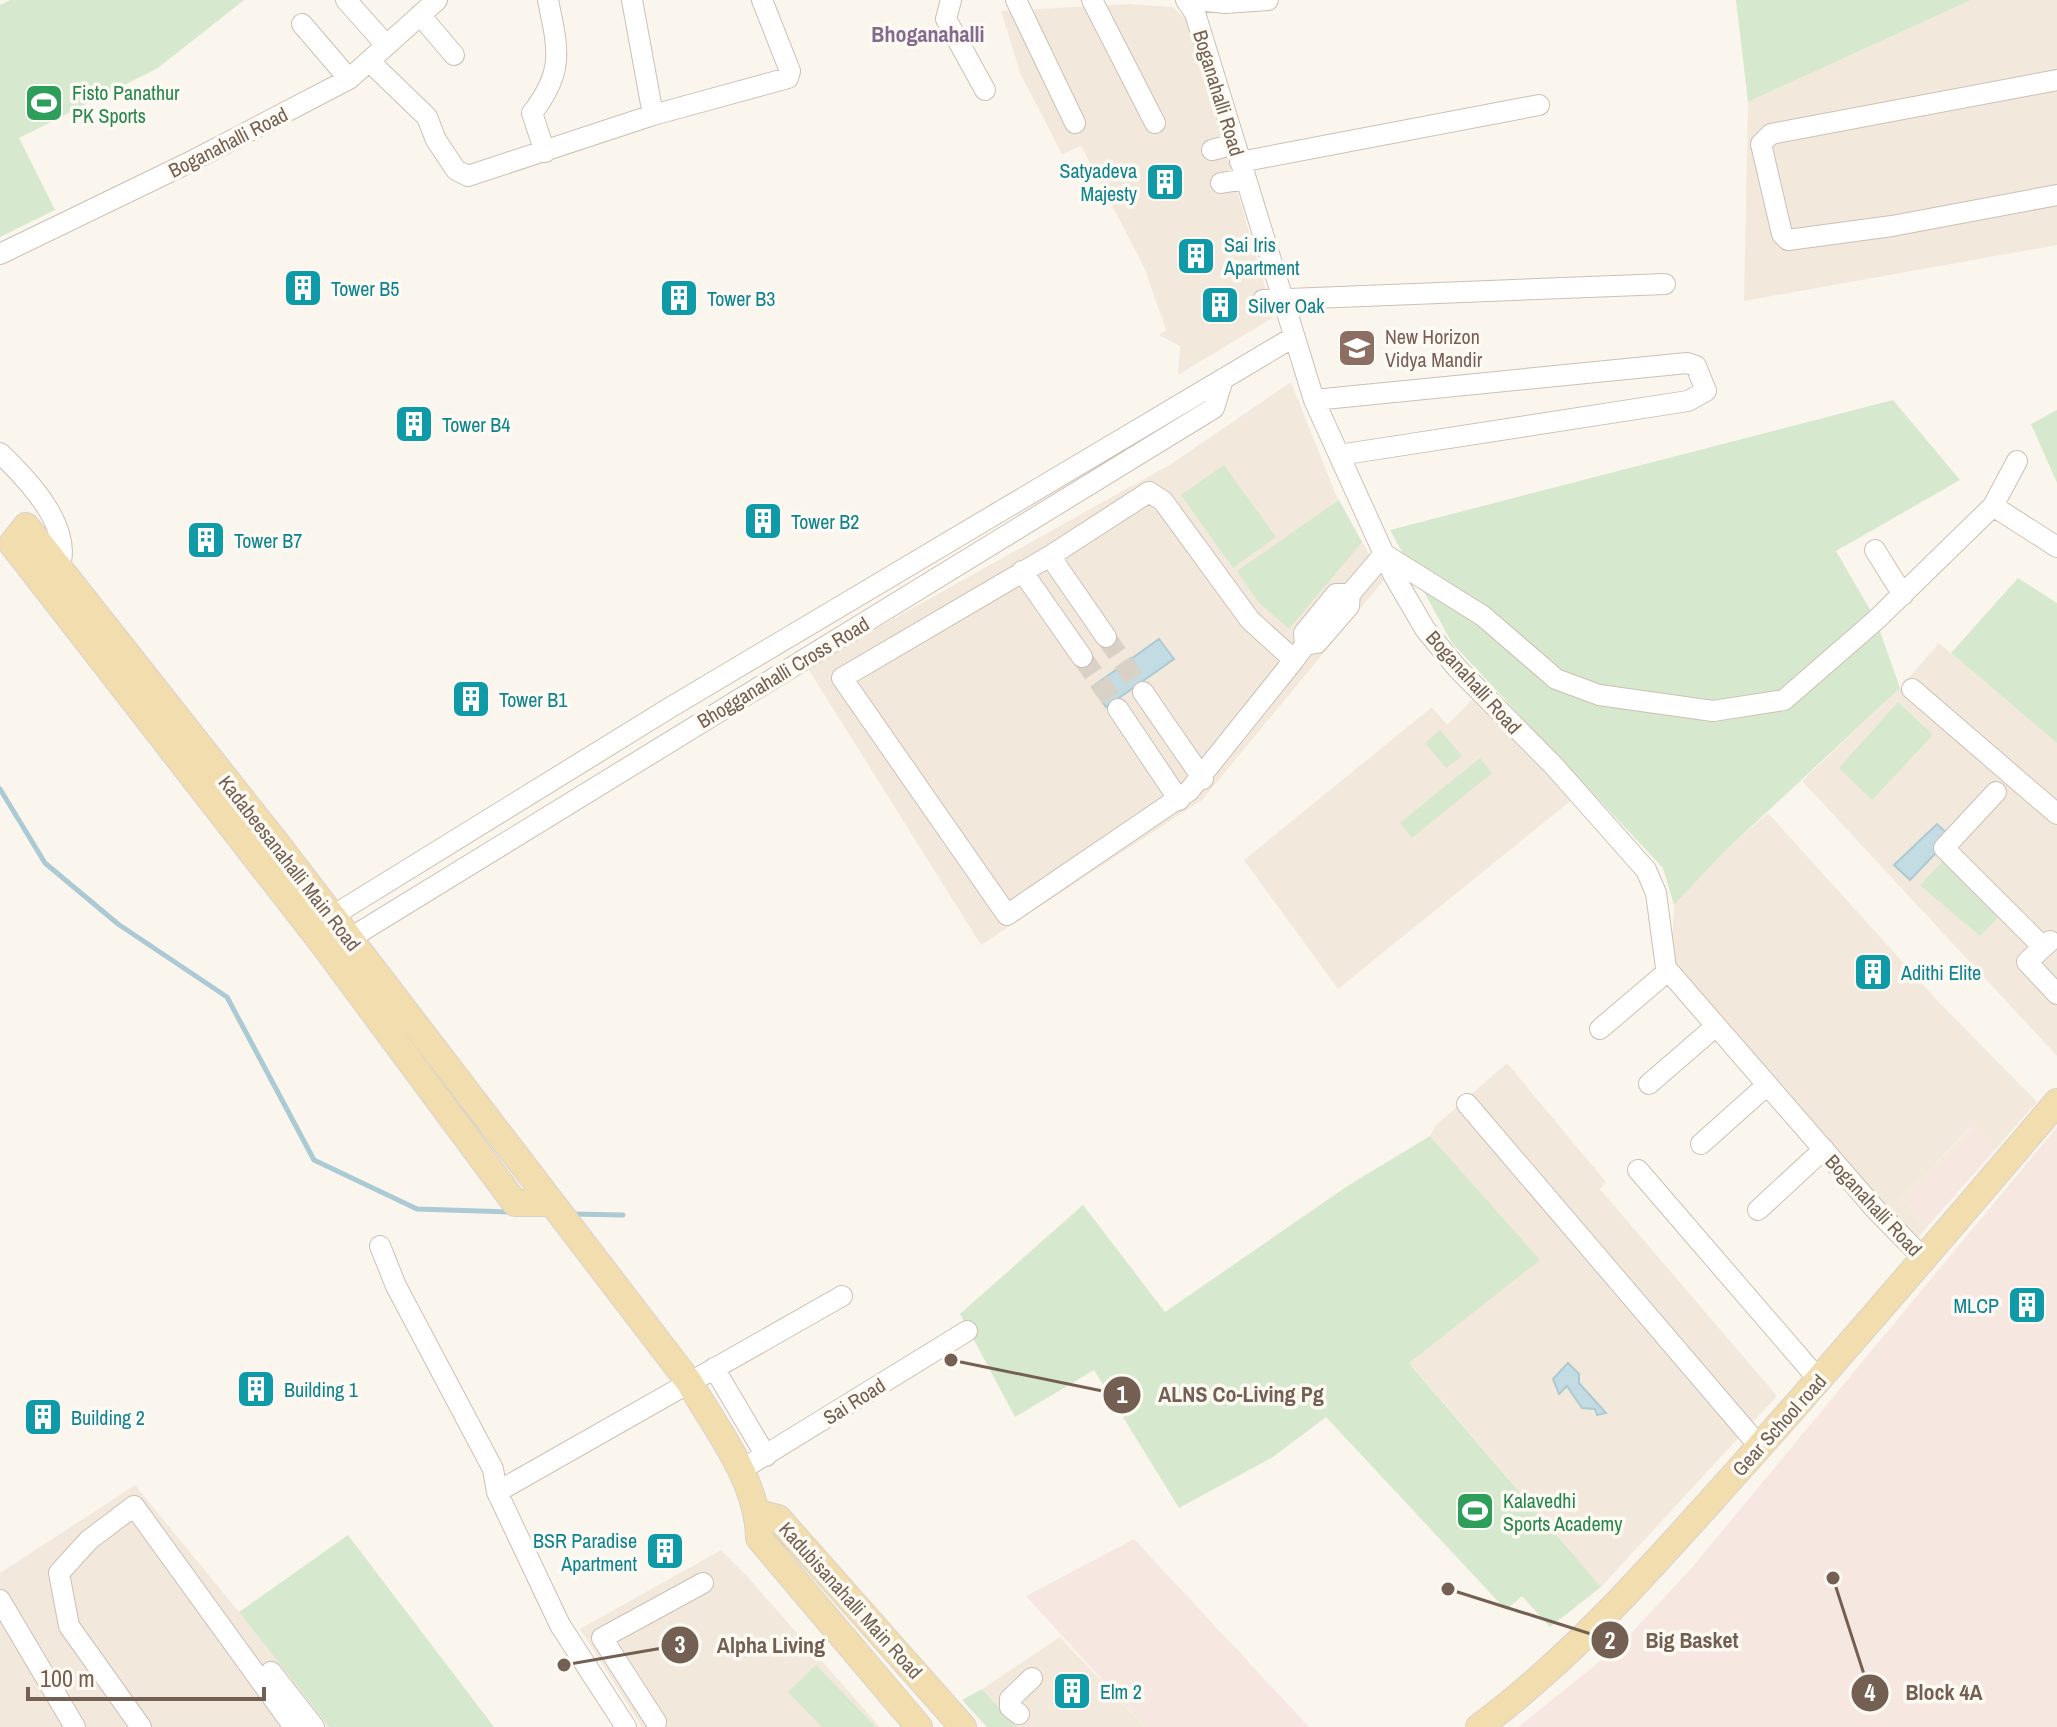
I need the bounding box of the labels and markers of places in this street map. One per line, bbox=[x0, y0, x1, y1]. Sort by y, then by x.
place label: Fisto Panathur PK Sports bbox=[72, 79, 180, 129]
sports icon: Fisto Panathur PK Sports bbox=[23, 82, 65, 124]
place label: Satyadeva Majesty bbox=[1060, 157, 1138, 207]
building icon: Satyadeva Majesty bbox=[1144, 161, 1186, 203]
place label: Sai Iris Apartment bbox=[1223, 231, 1300, 281]
building icon: Sai Iris Apartment bbox=[1175, 235, 1217, 277]
building icon: Tower B5 bbox=[282, 267, 324, 309]
place label: Tower B5 bbox=[331, 275, 399, 302]
building icon: Tower B3 bbox=[658, 277, 700, 319]
building icon: Silver Oak bbox=[1199, 284, 1241, 326]
place label: Tower B3 bbox=[707, 285, 775, 312]
place label: Silver Oak bbox=[1248, 292, 1325, 319]
place label: New Horizon Vidya Mandir bbox=[1385, 323, 1483, 373]
school or university icon: New Horizon Vidya Mandir bbox=[1336, 327, 1378, 369]
building icon: Tower B4 bbox=[393, 403, 435, 445]
place label: Tower B4 bbox=[442, 411, 510, 438]
building icon: Tower B2 bbox=[742, 500, 784, 542]
place label: Tower B2 bbox=[791, 508, 859, 535]
building icon: Tower B7 bbox=[185, 519, 227, 561]
place label: Tower B7 bbox=[234, 527, 302, 554]
building icon: Tower B1 bbox=[450, 678, 492, 720]
place label: Tower B1 bbox=[499, 686, 567, 713]
building icon: Adithi Elite bbox=[1852, 951, 1894, 993]
place label: Adithi Elite bbox=[1900, 959, 1981, 986]
building icon: MLCP bbox=[2006, 1284, 2048, 1326]
place label: MLCP bbox=[1953, 1292, 1999, 1319]
building icon: Building 1 bbox=[235, 1368, 277, 1410]
callout: ALNS Co-Living Pg bbox=[1102, 1372, 1339, 1418]
place label: Building 1 bbox=[284, 1376, 358, 1403]
building icon: Building 2 bbox=[22, 1396, 64, 1438]
place label: Building 2 bbox=[71, 1404, 145, 1431]
place label: Kalavedhi Sports Academy bbox=[1503, 1487, 1623, 1537]
sports icon: Kalavedhi Sports Academy bbox=[1454, 1490, 1496, 1532]
place label: BSR Paradise Apartment bbox=[533, 1527, 637, 1577]
building icon: BSR Paradise Apartment bbox=[644, 1530, 686, 1572]
callout: Big Basket bbox=[1590, 1617, 1755, 1663]
callout: Alpha Living bbox=[660, 1622, 841, 1668]
building icon: Elm 2 bbox=[1051, 1670, 1093, 1712]
callout: Block 4A bbox=[1850, 1670, 1999, 1716]
place label: Elm 2 bbox=[1100, 1678, 1142, 1705]

